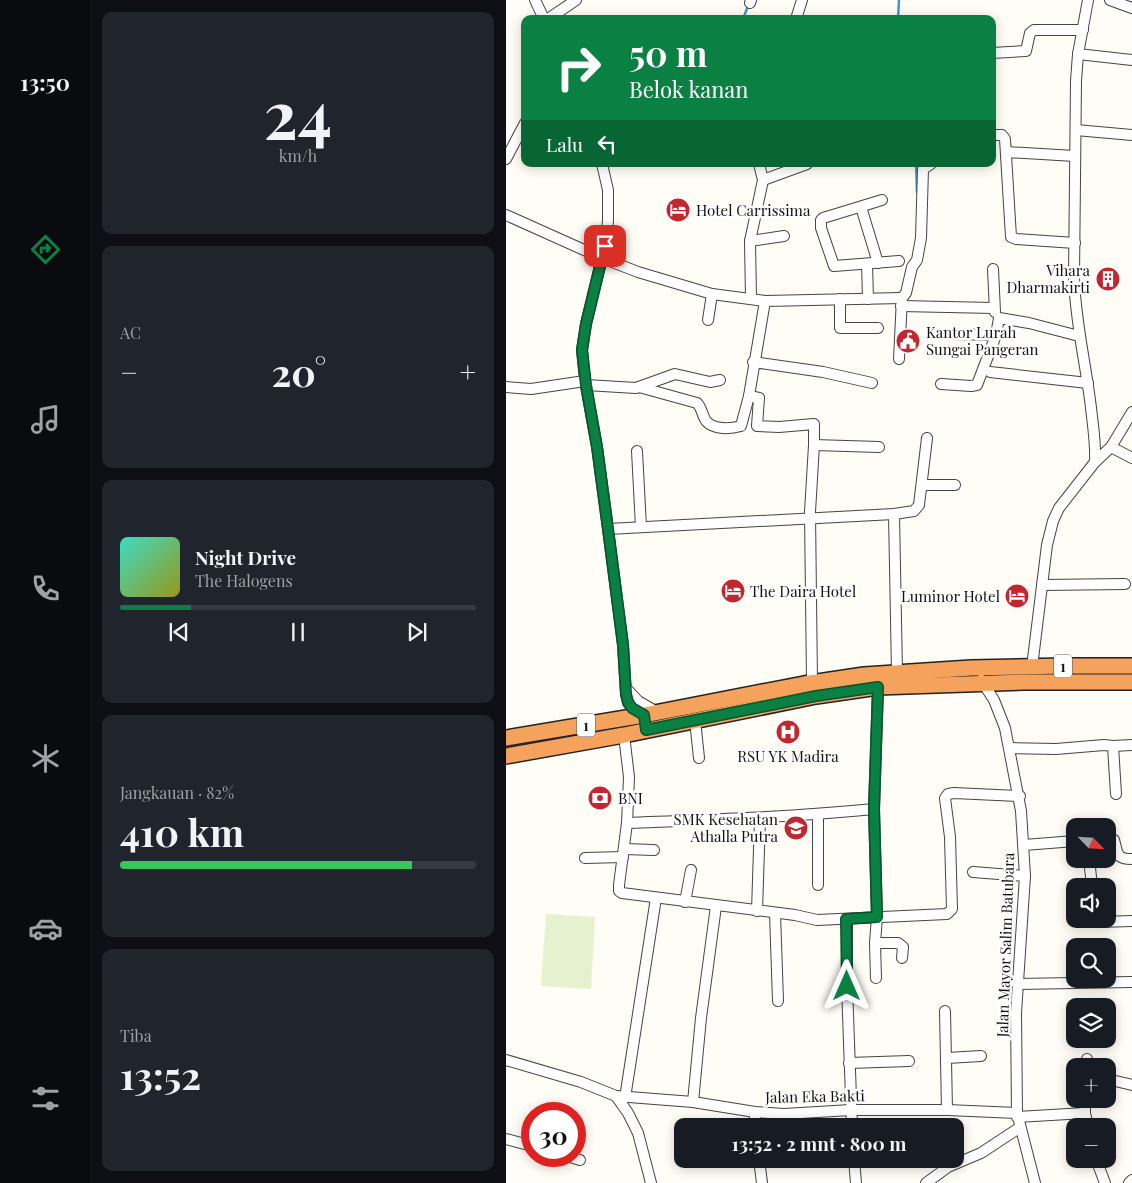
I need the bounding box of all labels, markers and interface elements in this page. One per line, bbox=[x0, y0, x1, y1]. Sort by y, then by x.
text: 50 m bbox=[629, 29, 707, 76]
icon: right bbox=[546, 35, 611, 100]
text: 13:50 bbox=[20, 67, 70, 97]
text: 24 bbox=[264, 69, 332, 155]
text: Belok kanan bbox=[629, 74, 748, 104]
icon: left bbox=[593, 130, 621, 158]
text: Lalu bbox=[546, 131, 583, 157]
text: km/h bbox=[279, 145, 317, 166]
hotel icon: Hotel Carrissima bbox=[665, 197, 691, 223]
place label: Hotel Carrissima bbox=[696, 200, 811, 220]
pin bbox=[584, 225, 626, 267]
icon: directions bbox=[28, 232, 63, 267]
icon: arrive bbox=[591, 232, 619, 260]
place label: Vihara Dharmakirti bbox=[1007, 260, 1091, 297]
building icon: Vihara Dharmakirti bbox=[1095, 266, 1121, 292]
text: AC bbox=[120, 322, 141, 343]
place label: Kantor Lurah Sungai Pangeran bbox=[926, 322, 1038, 359]
public building icon: Kantor Lurah Sungai Pangeran bbox=[895, 328, 921, 354]
text: 20° bbox=[271, 346, 326, 397]
text: − bbox=[120, 353, 138, 390]
text: + bbox=[460, 353, 476, 390]
icon: music bbox=[28, 402, 63, 437]
text: Night Drive bbox=[195, 544, 296, 570]
text: The Halogens bbox=[195, 570, 293, 591]
icon: phone bbox=[28, 571, 63, 606]
hotel icon: The Daira Hotel bbox=[720, 578, 746, 604]
place label: The Daira Hotel bbox=[750, 581, 856, 601]
hotel icon: Luminor Hotel bbox=[1004, 583, 1030, 609]
place label: Luminor Hotel bbox=[901, 586, 1000, 606]
icon: previous bbox=[165, 618, 193, 646]
icon: pause bbox=[284, 618, 312, 646]
icon: next bbox=[403, 618, 431, 646]
road number: 1 bbox=[1054, 654, 1072, 678]
road number: 1 bbox=[577, 714, 595, 736]
hospital icon: RSU YK Madira bbox=[775, 719, 801, 745]
icon: climate bbox=[28, 741, 63, 776]
place label: RSU YK Madira bbox=[737, 746, 839, 766]
text: Jangkauan · 82% bbox=[120, 782, 234, 803]
bank icon: BNI bbox=[587, 785, 613, 811]
place label: BNI bbox=[618, 788, 643, 808]
text: 410 km bbox=[120, 806, 244, 857]
place label: SMK Kesehatan Athalla Putra bbox=[674, 809, 779, 846]
school or university icon: SMK Kesehatan Athalla Putra bbox=[783, 815, 809, 841]
north arrow bbox=[1066, 818, 1116, 868]
map controls bbox=[1066, 818, 1116, 1168]
street label: Jalan Mayor Salim Batubara bbox=[992, 852, 1018, 1039]
button: sound bbox=[1066, 878, 1116, 928]
icon: car bbox=[28, 911, 63, 946]
button: search bbox=[1066, 938, 1116, 988]
position arrow bbox=[820, 959, 872, 1011]
button: layers bbox=[1066, 998, 1116, 1048]
text: Tiba bbox=[120, 1025, 152, 1046]
text: 13:52 bbox=[120, 1049, 201, 1100]
button: + bbox=[1066, 1058, 1116, 1108]
icon: filters bbox=[28, 1081, 63, 1116]
street label: Jalan Eka Bakti bbox=[764, 1085, 866, 1107]
speed limit sign: 30 bbox=[521, 1102, 586, 1167]
button: − bbox=[1066, 1118, 1116, 1168]
text: 13:52 · 2 mnt · 800 m bbox=[732, 1130, 906, 1156]

